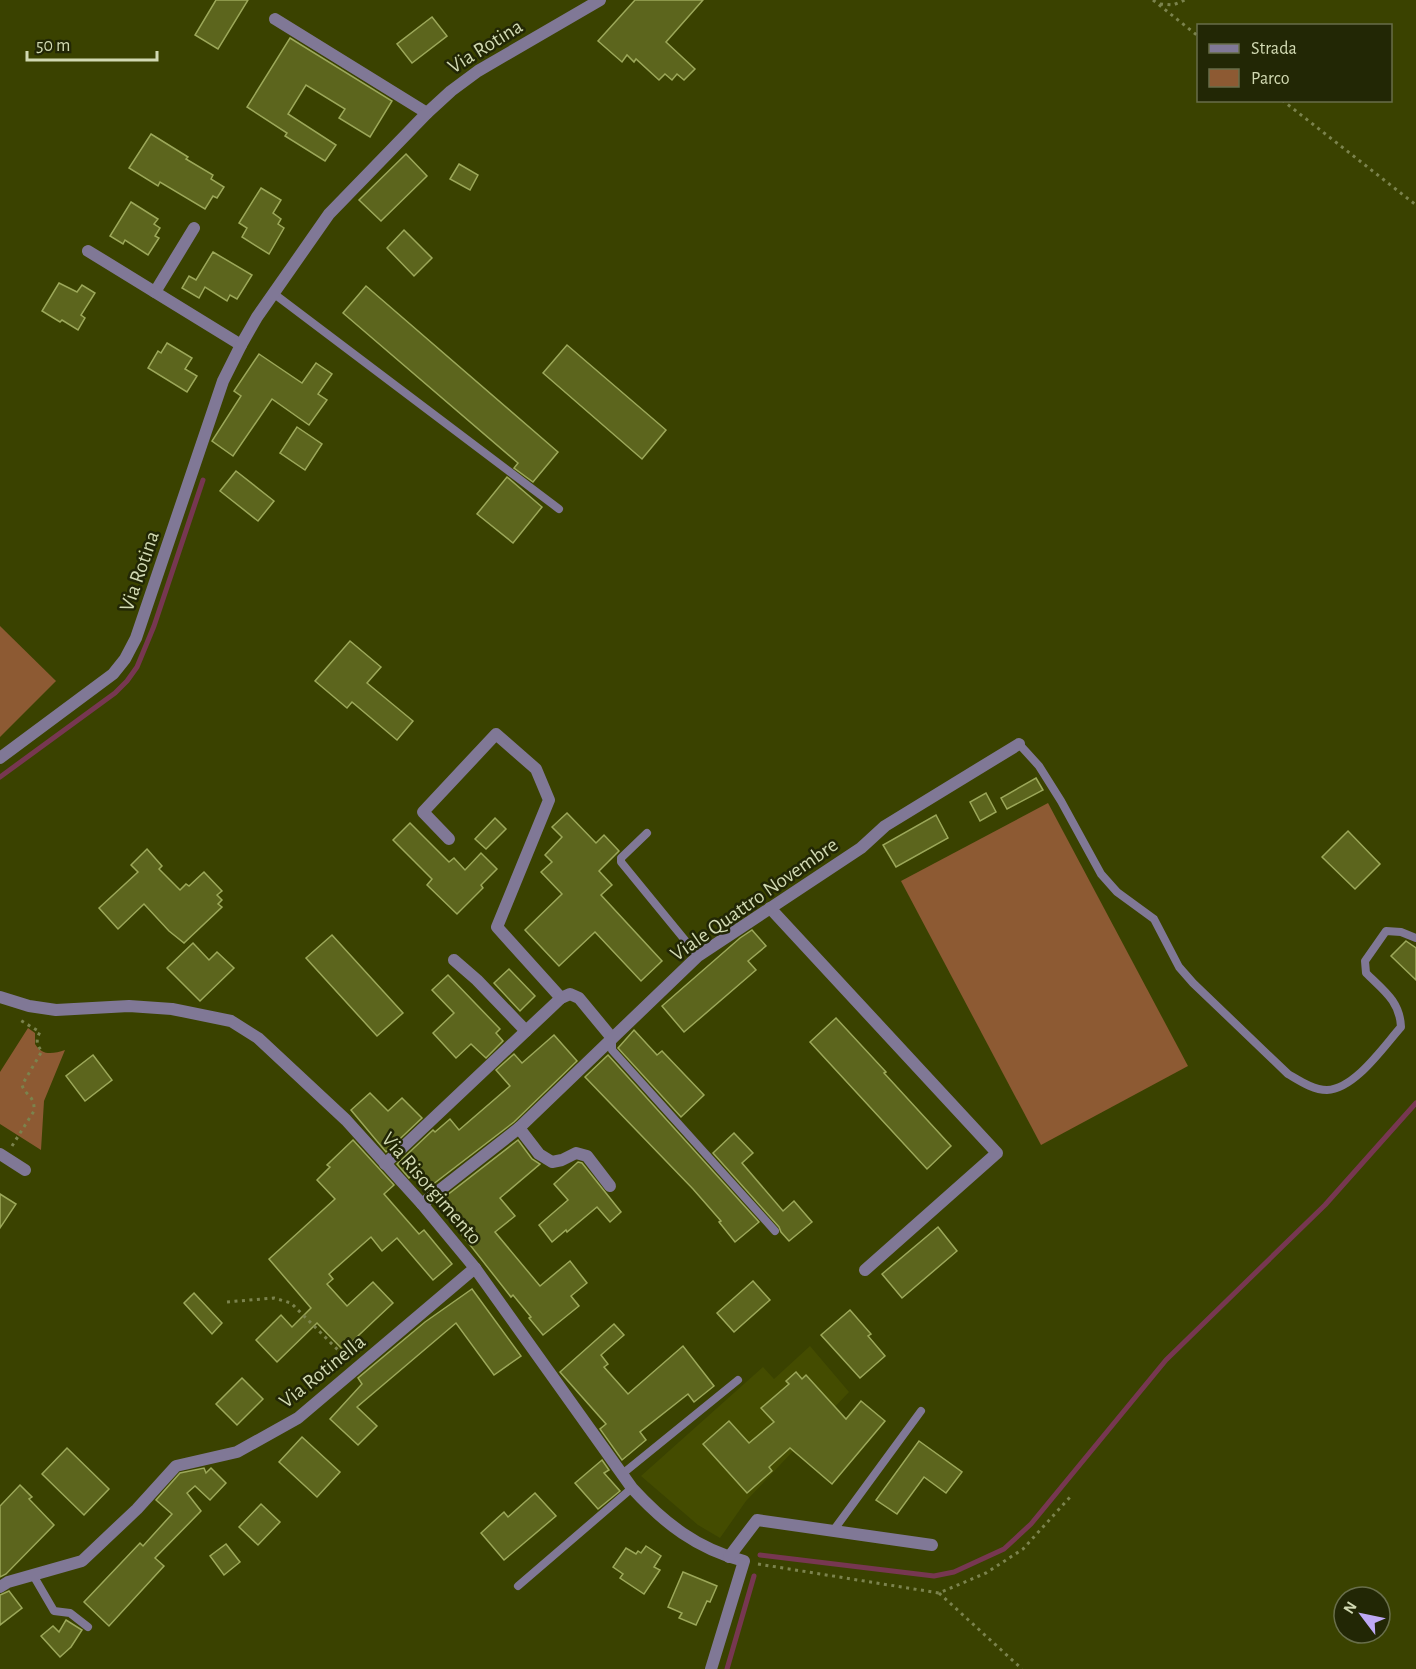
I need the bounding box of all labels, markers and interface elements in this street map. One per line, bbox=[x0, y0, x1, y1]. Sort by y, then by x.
street label: Via Rotina bbox=[444, 15, 527, 77]
scale bar bbox=[27, 24, 158, 62]
legend bbox=[1197, 24, 1392, 102]
text: 50 m bbox=[36, 37, 70, 55]
text: Strada bbox=[1251, 40, 1297, 58]
text: Parco bbox=[1251, 70, 1290, 88]
street label: Via Rotina bbox=[116, 528, 163, 614]
street label: Viale Quattro Novembre bbox=[667, 834, 842, 965]
street label: Via Risorgimento bbox=[378, 1128, 486, 1248]
street label: Via Rotinella bbox=[275, 1330, 369, 1412]
north arrow bbox=[1332, 1585, 1392, 1645]
text: N bbox=[1340, 1599, 1360, 1617]

